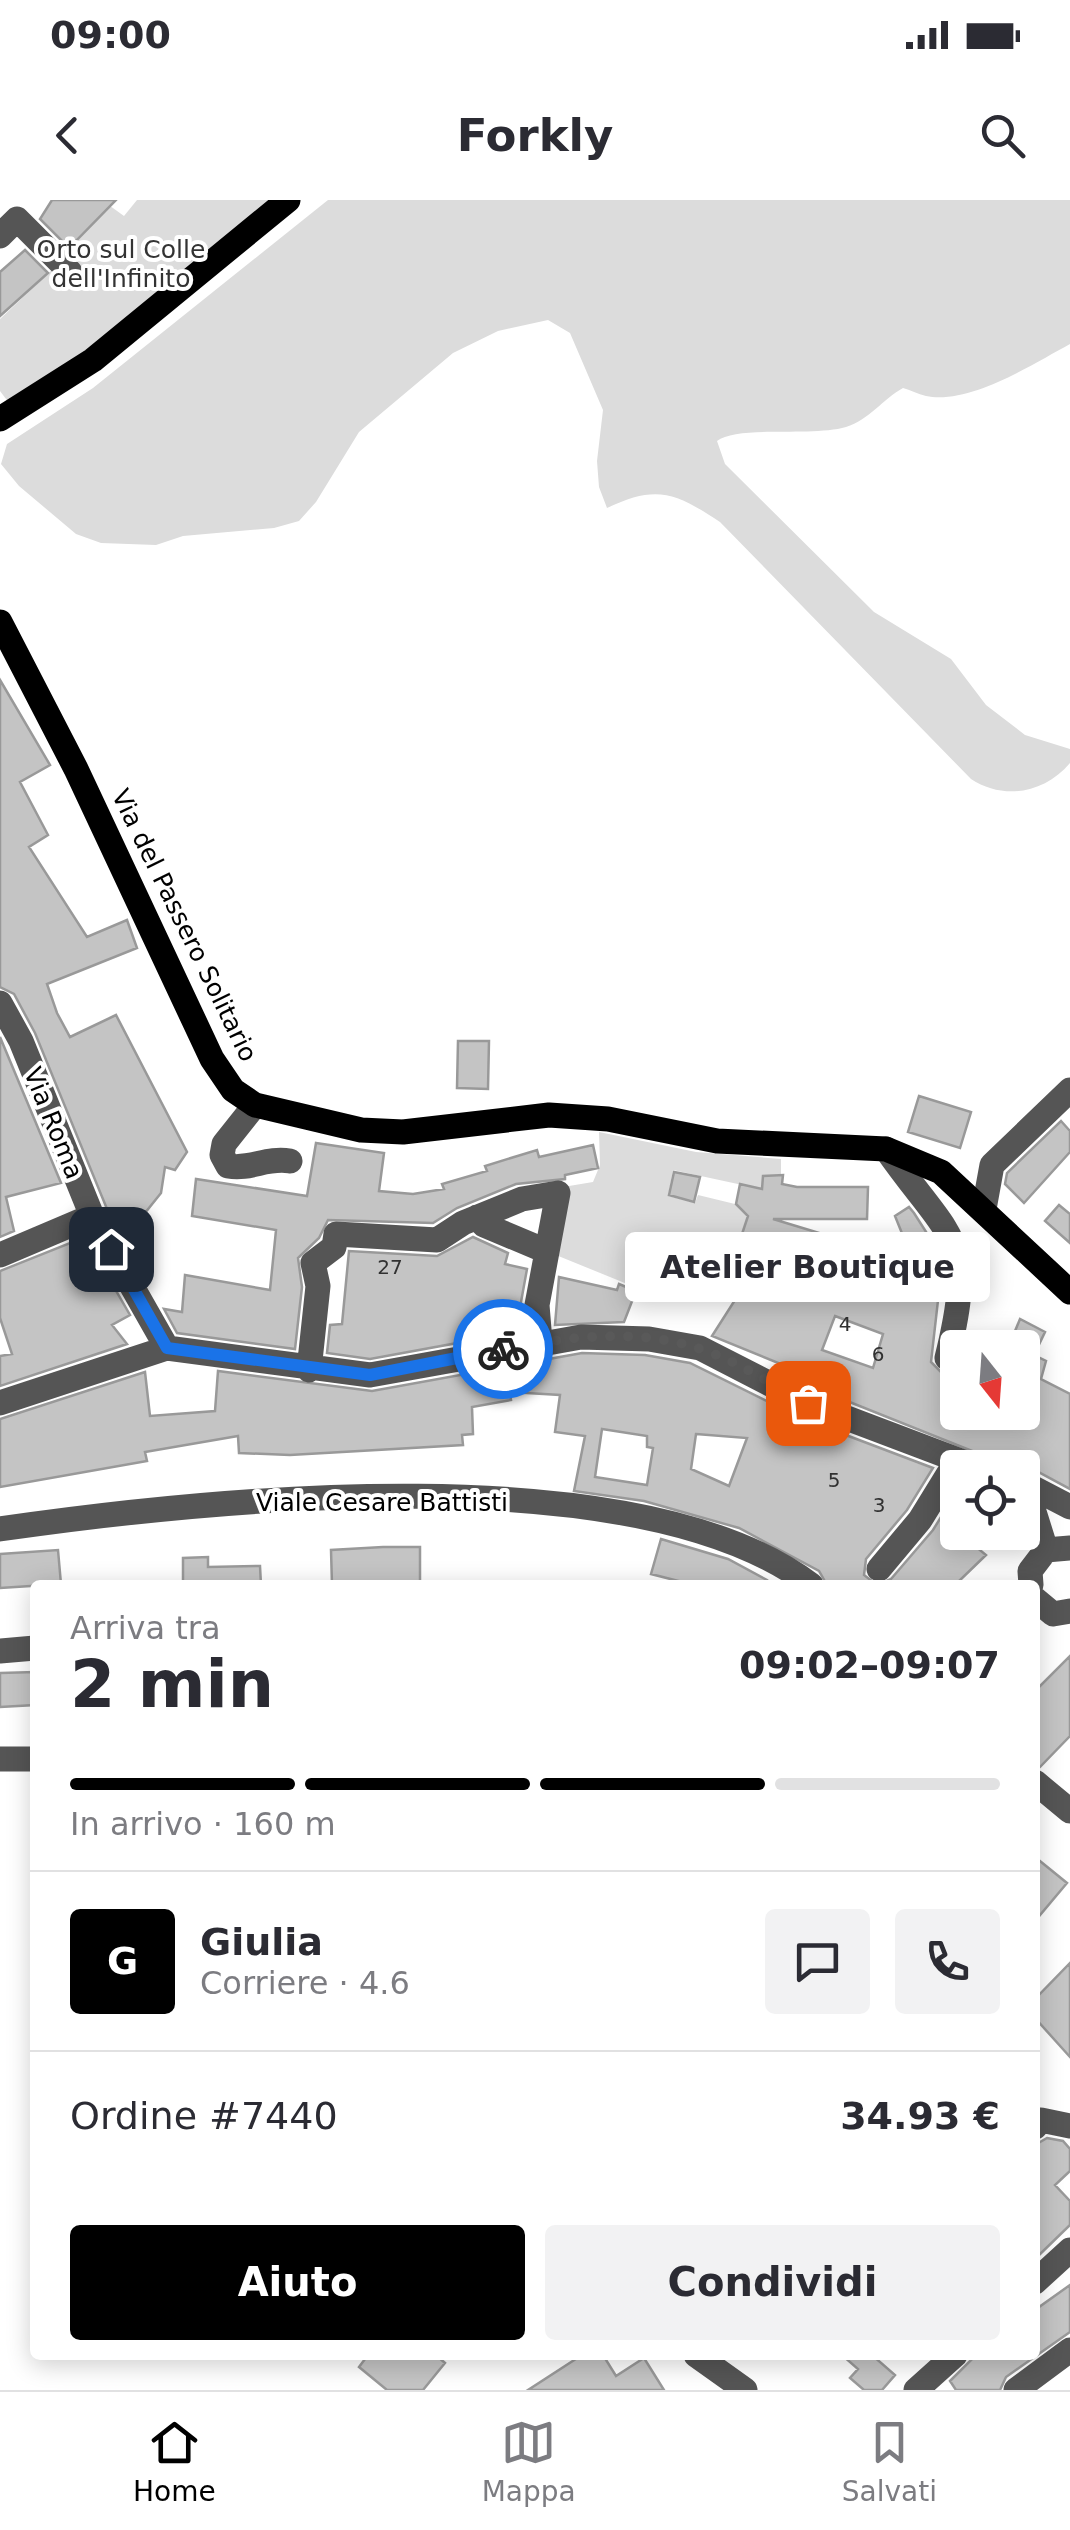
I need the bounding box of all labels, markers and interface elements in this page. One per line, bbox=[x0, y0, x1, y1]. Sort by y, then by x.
text: 09:00 bbox=[50, 13, 171, 57]
icon: back bbox=[40, 108, 95, 163]
icon: search bbox=[975, 108, 1030, 163]
text: Forkly bbox=[457, 109, 613, 162]
park label: Orto sul Colle dell'Infinito bbox=[37, 235, 205, 293]
street label: Via del Passero Solitario bbox=[106, 784, 263, 1066]
street label: Via Roma bbox=[18, 1063, 89, 1183]
pin bbox=[69, 1207, 154, 1292]
icon: home bbox=[84, 1222, 139, 1277]
callout: Atelier Boutique bbox=[626, 1233, 990, 1303]
text: Atelier Boutique bbox=[660, 1248, 955, 1286]
house number: 27 bbox=[377, 1255, 403, 1279]
courier bbox=[453, 1299, 553, 1399]
house number: 4 bbox=[839, 1312, 851, 1336]
icon: bike bbox=[476, 1322, 531, 1377]
north arrow bbox=[940, 1330, 1040, 1430]
map controls bbox=[940, 1330, 1040, 1550]
house number: 6 bbox=[872, 1342, 884, 1366]
pin bbox=[766, 1361, 851, 1446]
icon: bag bbox=[781, 1376, 836, 1431]
button: locate bbox=[940, 1450, 1040, 1550]
house number: 5 bbox=[828, 1468, 840, 1492]
street label: Viale Cesare Battisti bbox=[256, 1488, 508, 1517]
house number: 3 bbox=[873, 1493, 885, 1517]
text: Arriva tra bbox=[70, 1609, 221, 1647]
text: 09:02–09:07 bbox=[739, 1643, 1000, 1687]
text: 2 min bbox=[70, 1647, 274, 1722]
text: In arrivo · 160 m bbox=[70, 1805, 336, 1843]
button: chat bbox=[765, 1909, 870, 2014]
button: phone bbox=[895, 1909, 1000, 2014]
text: Giulia bbox=[200, 1920, 323, 1964]
text: G bbox=[107, 1939, 138, 1983]
text: Corriere · 4.6 bbox=[200, 1964, 410, 2002]
text: Ordine #7440 bbox=[70, 2094, 338, 2138]
text: 34.93 € bbox=[840, 2094, 1000, 2138]
button: Aiuto bbox=[70, 2225, 525, 2340]
button: Condividi bbox=[545, 2225, 1000, 2340]
tab: Home bbox=[133, 2415, 216, 2508]
tab: Mappa bbox=[482, 2415, 576, 2508]
tab: Salvati bbox=[842, 2415, 937, 2508]

